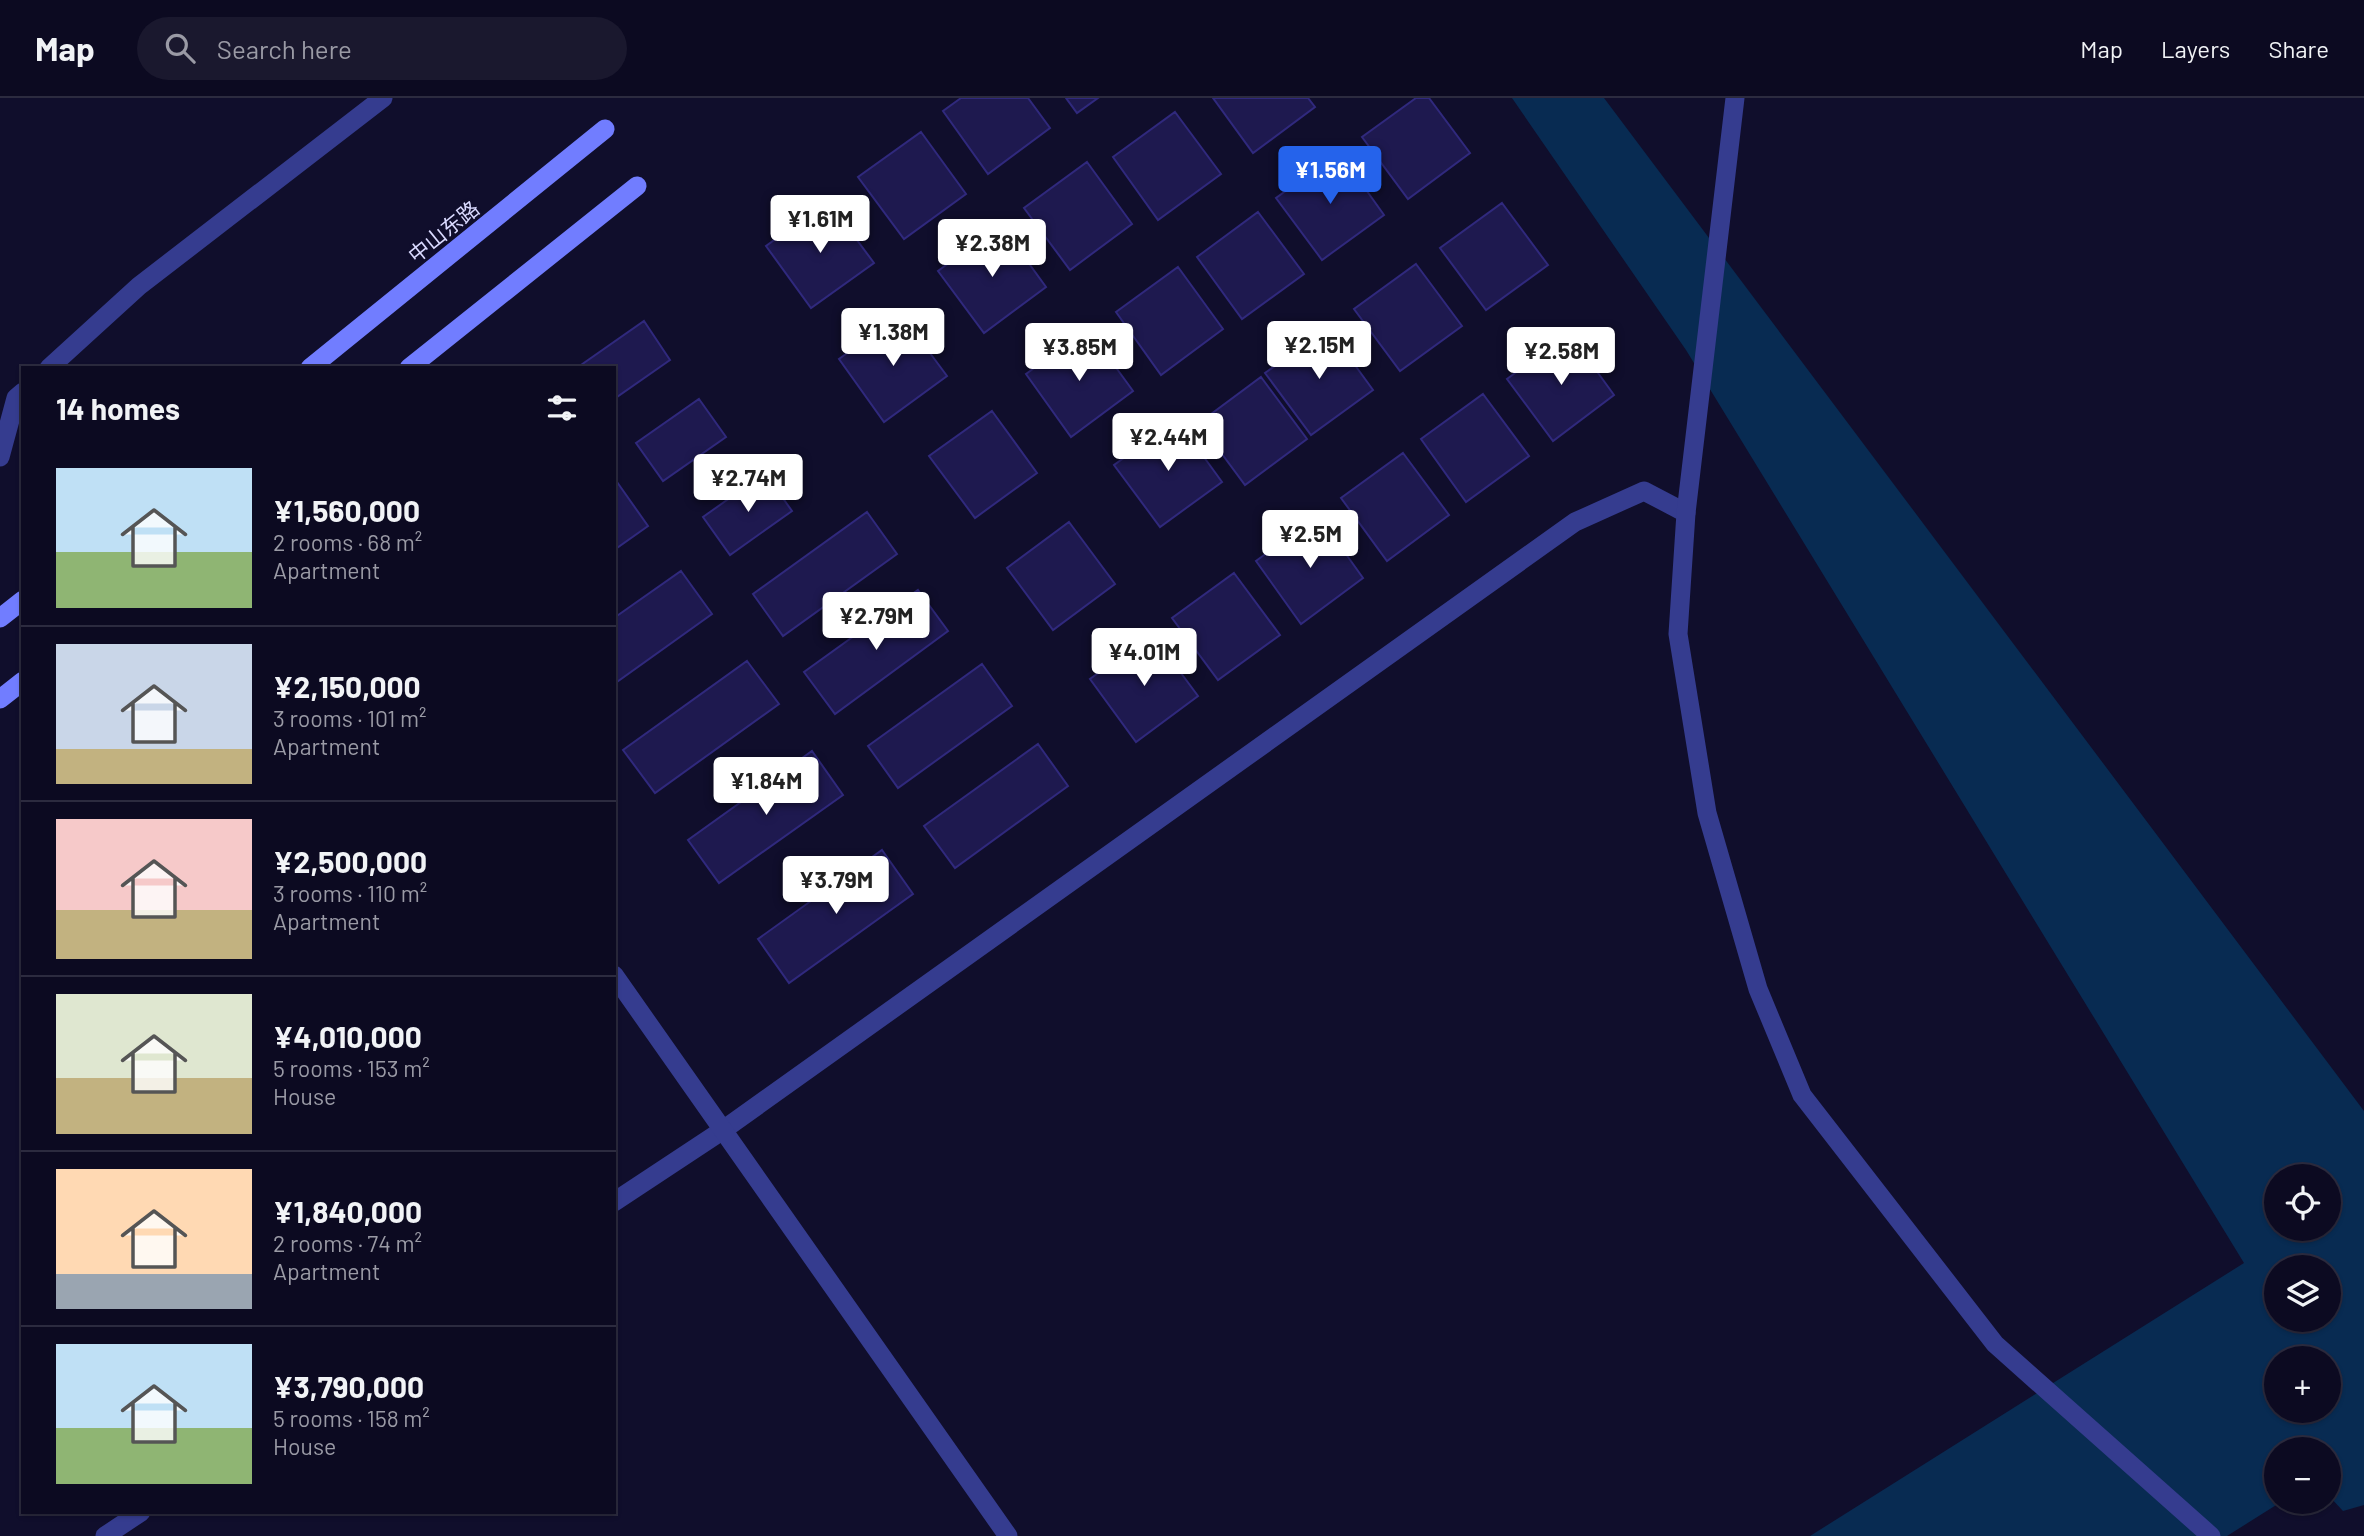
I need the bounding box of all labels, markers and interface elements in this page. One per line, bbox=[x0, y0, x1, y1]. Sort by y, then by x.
search box bbox=[137, 17, 627, 80]
text: Map bbox=[35, 28, 95, 68]
icon: search bbox=[161, 29, 199, 67]
text: Search here bbox=[217, 33, 352, 64]
text: Map bbox=[2080, 34, 2123, 63]
text: Layers bbox=[2161, 34, 2230, 63]
text: Share bbox=[2268, 34, 2329, 63]
pin: ¥1.56M bbox=[1273, 146, 1387, 206]
text: ¥1.56M bbox=[1294, 155, 1366, 183]
street label: 中山东路 bbox=[402, 195, 484, 267]
pin: ¥1.61M bbox=[763, 195, 877, 255]
text: ¥1.61M bbox=[787, 204, 853, 232]
pin: ¥2.38M bbox=[935, 220, 1049, 279]
text: ¥2.38M bbox=[954, 228, 1030, 256]
pin: ¥1.38M bbox=[836, 308, 950, 368]
text: ¥1.38M bbox=[857, 317, 929, 345]
pin: ¥2.15M bbox=[1262, 322, 1376, 381]
pin: ¥3.85M bbox=[1022, 324, 1136, 383]
pin: ¥2.58M bbox=[1504, 328, 1618, 387]
text: ¥2.15M bbox=[1283, 330, 1355, 358]
text: ¥3.85M bbox=[1041, 332, 1117, 360]
text: ¥2.58M bbox=[1523, 336, 1599, 364]
icon: filters bbox=[543, 389, 581, 427]
text: 14 homes bbox=[56, 390, 180, 426]
pin: ¥2.44M bbox=[1111, 414, 1225, 473]
text: ¥2.44M bbox=[1128, 422, 1208, 450]
pin: ¥2.74M bbox=[691, 454, 805, 514]
text: ¥2.74M bbox=[710, 463, 786, 491]
text: ¥1,560,000 bbox=[273, 492, 420, 528]
icon: home bbox=[112, 496, 196, 580]
pin: ¥2.5M bbox=[1261, 510, 1359, 570]
text: ¥2.5M bbox=[1278, 519, 1342, 547]
text: 2 rooms · 68 m² bbox=[273, 528, 422, 556]
text: Apartment bbox=[273, 556, 380, 584]
pin: ¥2.79M bbox=[819, 592, 933, 652]
text: ¥2.79M bbox=[839, 601, 913, 629]
pin: ¥4.01M bbox=[1087, 628, 1201, 688]
text: ¥4.01M bbox=[1108, 637, 1180, 665]
text: ¥2,150,000 bbox=[273, 668, 421, 704]
icon: home bbox=[112, 672, 196, 756]
text: 3 rooms · 101 m² bbox=[273, 704, 426, 732]
text: Apartment bbox=[273, 732, 380, 760]
pin: ¥1.84M bbox=[709, 758, 823, 817]
text: ¥1.84M bbox=[730, 766, 802, 794]
text: ¥2,500,000 bbox=[273, 843, 427, 879]
icon: home bbox=[112, 847, 196, 931]
pin: ¥3.79M bbox=[779, 856, 893, 916]
text: ¥3.79M bbox=[799, 865, 873, 893]
text: 3 rooms · 110 m² bbox=[273, 879, 427, 907]
text: Apartment bbox=[273, 907, 380, 935]
text: ¥4,010,000 bbox=[273, 1018, 422, 1054]
icon: home bbox=[112, 1022, 196, 1106]
text: 5 rooms · 153 m² bbox=[273, 1054, 430, 1082]
text: House bbox=[273, 1082, 336, 1110]
map controls bbox=[2264, 1164, 2341, 1514]
button: locate bbox=[2264, 1164, 2341, 1241]
text: ¥1,840,000 bbox=[273, 1193, 422, 1229]
icon: home bbox=[112, 1197, 196, 1281]
text: 2 rooms · 74 m² bbox=[273, 1229, 422, 1257]
button: layers bbox=[2264, 1255, 2341, 1332]
text: Apartment bbox=[273, 1257, 380, 1285]
button: + bbox=[2264, 1346, 2341, 1423]
text: ¥3,790,000 bbox=[273, 1368, 424, 1404]
icon: home bbox=[112, 1372, 196, 1456]
text: 5 rooms · 158 m² bbox=[273, 1404, 430, 1432]
text: House bbox=[273, 1432, 336, 1460]
button: − bbox=[2264, 1437, 2341, 1514]

